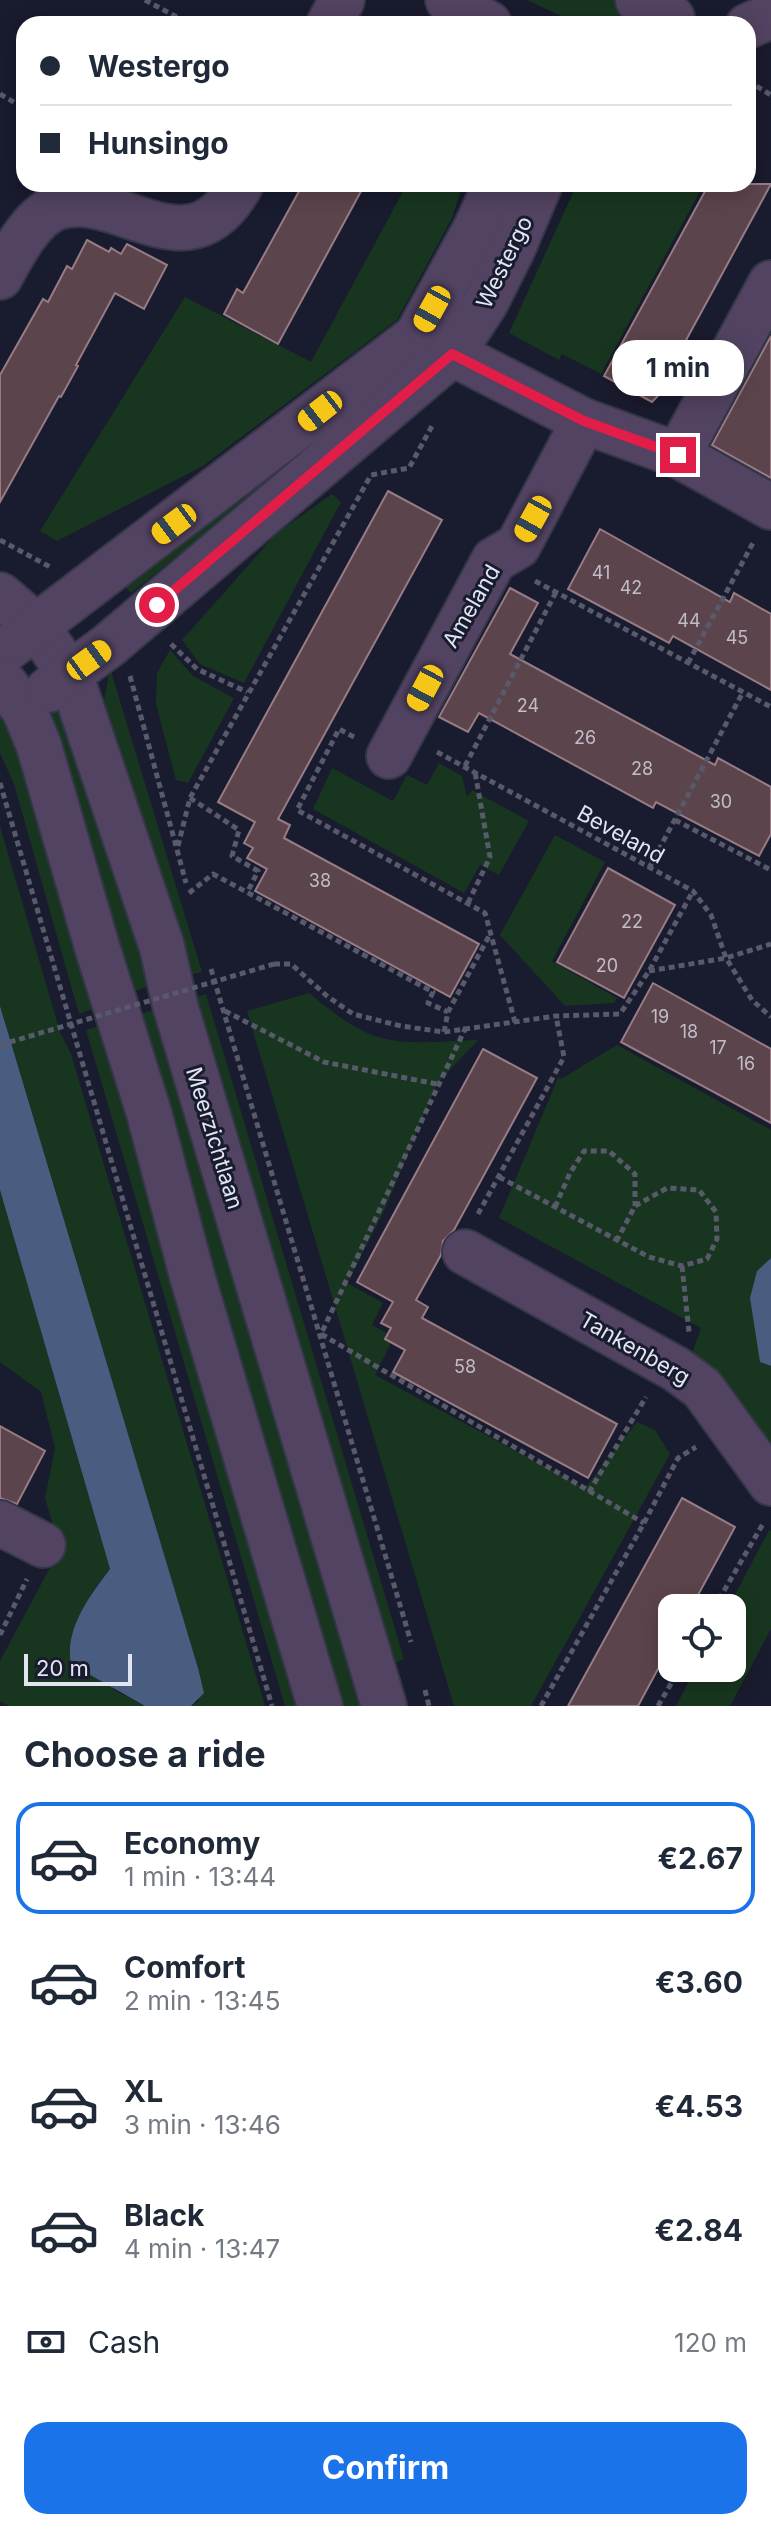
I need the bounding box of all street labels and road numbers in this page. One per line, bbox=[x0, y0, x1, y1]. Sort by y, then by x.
street label: Westergo bbox=[471, 212, 537, 312]
street label: Ameland bbox=[437, 560, 505, 652]
street label: Beveland bbox=[573, 799, 669, 869]
street label: Meerzichtlaan bbox=[181, 1064, 249, 1212]
street label: Tankenberg bbox=[575, 1306, 695, 1390]

